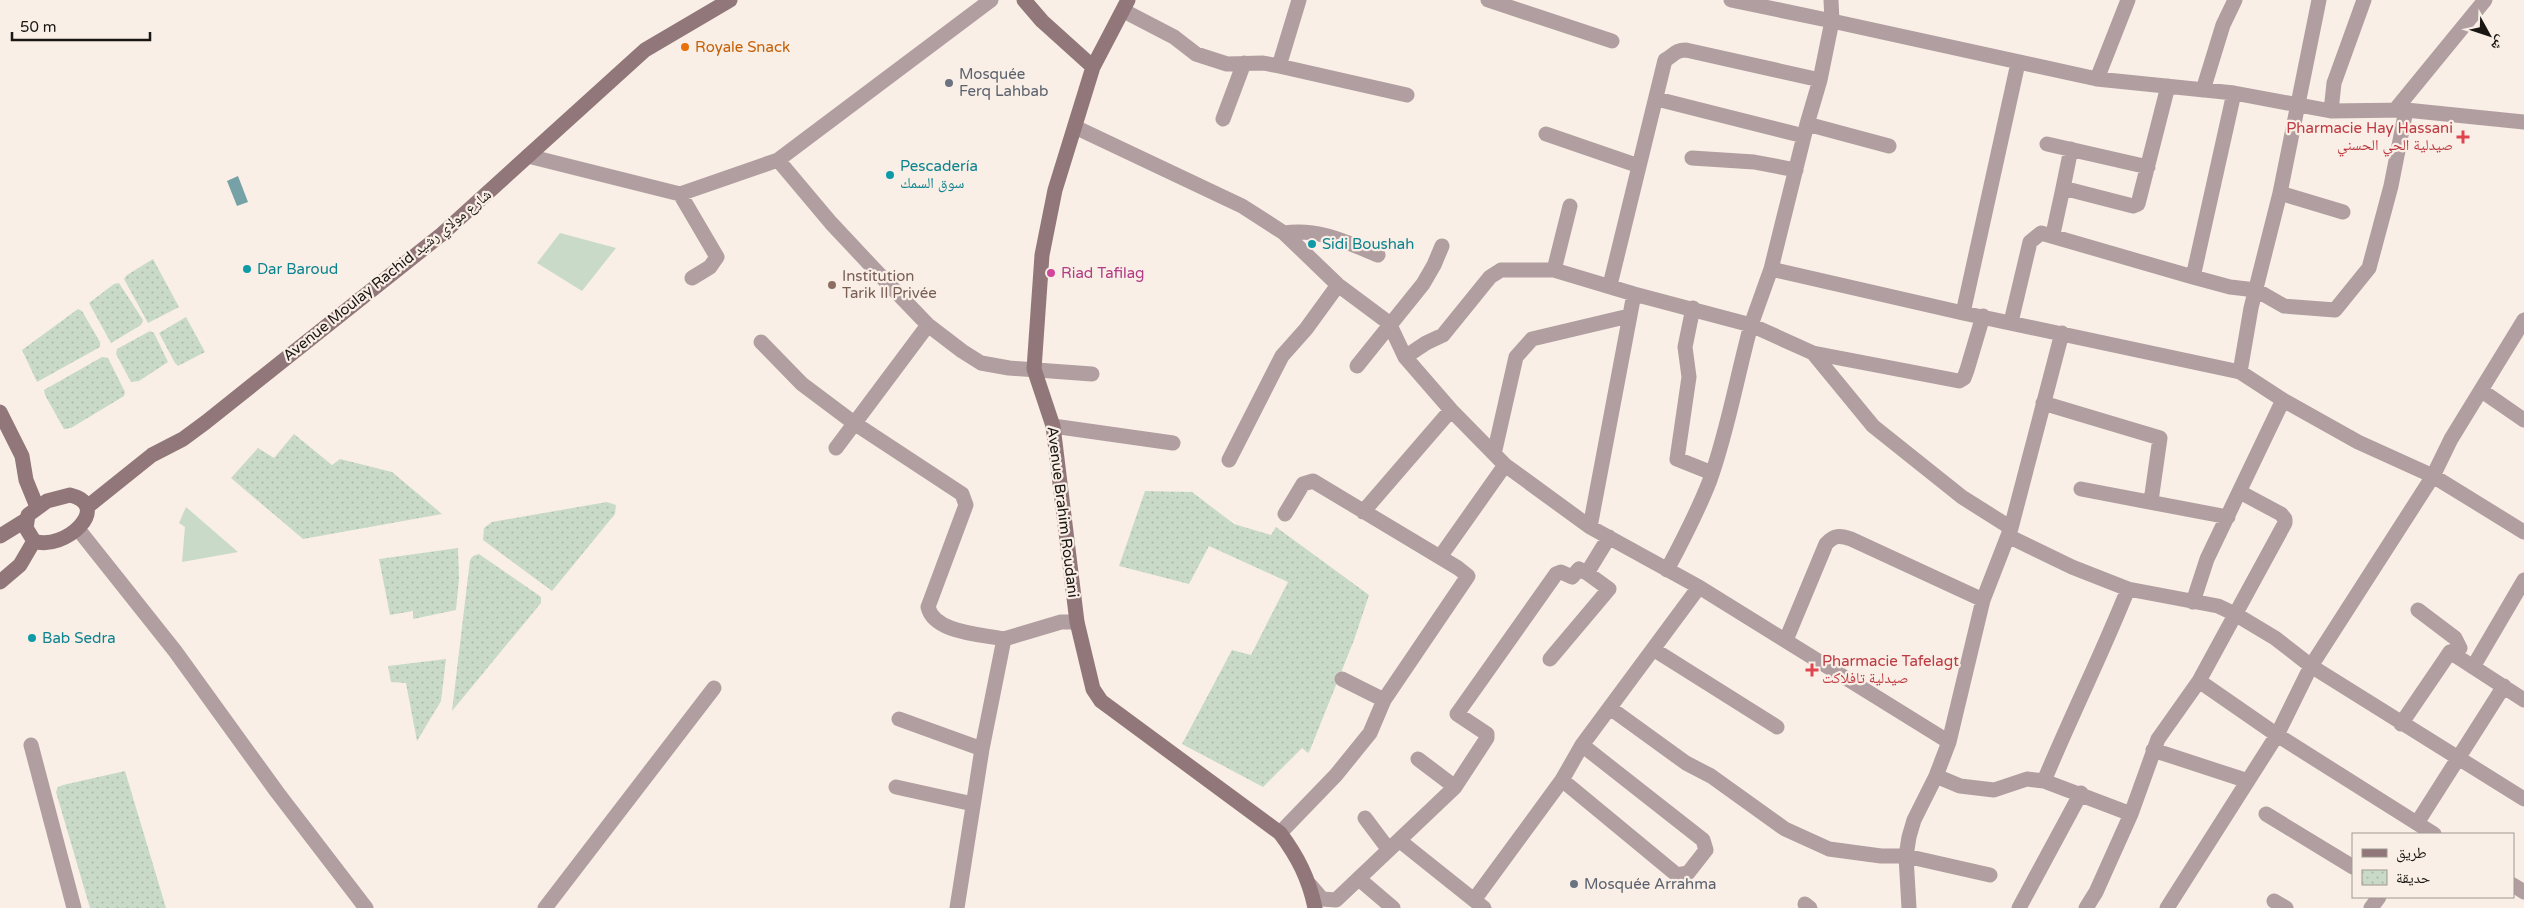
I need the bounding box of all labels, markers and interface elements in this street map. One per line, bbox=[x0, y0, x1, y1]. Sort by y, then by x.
scale bar bbox=[12, 10, 150, 42]
north arrow bbox=[2464, 10, 2514, 60]
text: 50 m bbox=[20, 18, 57, 36]
text: ش bbox=[2487, 32, 2510, 54]
place label: Royale Snack bbox=[695, 38, 790, 56]
marker: Royale Snack bbox=[679, 41, 691, 53]
place label: Mosquée Ferq Lahbab bbox=[959, 65, 1048, 100]
marker: Mosquée Ferq Lahbab bbox=[943, 77, 955, 89]
place label: Pharmacie Hay Hassani صيدلية الحي الحسني bbox=[2286, 119, 2453, 157]
marker: Pharmacie Hay Hassani صيدلية الحي الحسني bbox=[2457, 131, 2469, 143]
place label: Pescadería سوق السمك bbox=[900, 157, 978, 193]
marker: Pescadería سوق السمك bbox=[884, 169, 896, 181]
street label: Avenue Moulay Rachid شارع مولاي رشيد bbox=[279, 185, 497, 367]
place label: Sidi Boushah bbox=[1322, 235, 1414, 253]
marker: Sidi Boushah bbox=[1306, 238, 1318, 250]
place label: Dar Baroud bbox=[257, 260, 338, 278]
marker: Dar Baroud bbox=[241, 263, 253, 275]
place label: Riad Tafilag bbox=[1061, 264, 1145, 282]
place label: Institution Tarik II Privée bbox=[842, 267, 937, 302]
marker: Riad Tafilag bbox=[1045, 267, 1057, 279]
marker: Institution Tarik II Privée bbox=[826, 279, 838, 291]
street label: Avenue Brahim Roudani bbox=[1044, 425, 1082, 599]
place label: Bab Sedra bbox=[42, 629, 116, 647]
marker: Bab Sedra bbox=[26, 632, 38, 644]
place label: Pharmacie Tafelagt صيدلية تافلاكت bbox=[1822, 652, 1959, 687]
marker: Pharmacie Tafelagt صيدلية تافلاكت bbox=[1806, 664, 1818, 676]
legend bbox=[2352, 833, 2514, 898]
text: طريق bbox=[2396, 844, 2427, 863]
text: حديقة bbox=[2396, 869, 2431, 887]
place label: Mosquée Arrahma bbox=[1584, 875, 1716, 893]
marker: Mosquée Arrahma bbox=[1568, 878, 1580, 890]

